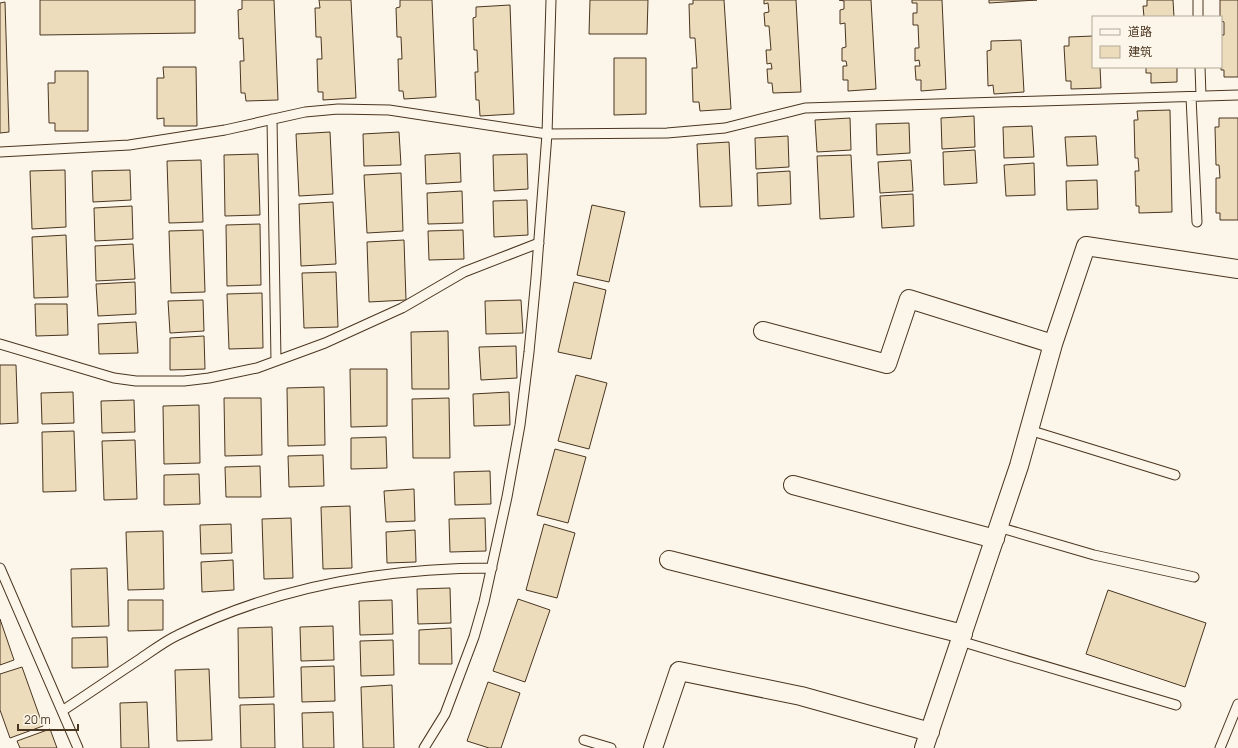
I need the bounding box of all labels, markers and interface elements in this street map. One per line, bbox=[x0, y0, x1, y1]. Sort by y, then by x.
legend bbox=[1092, 16, 1222, 68]
text: 道路 bbox=[1128, 23, 1152, 40]
text: 建筑 bbox=[1128, 43, 1152, 60]
scale bar bbox=[18, 706, 78, 732]
text: 20 m bbox=[24, 711, 51, 728]

